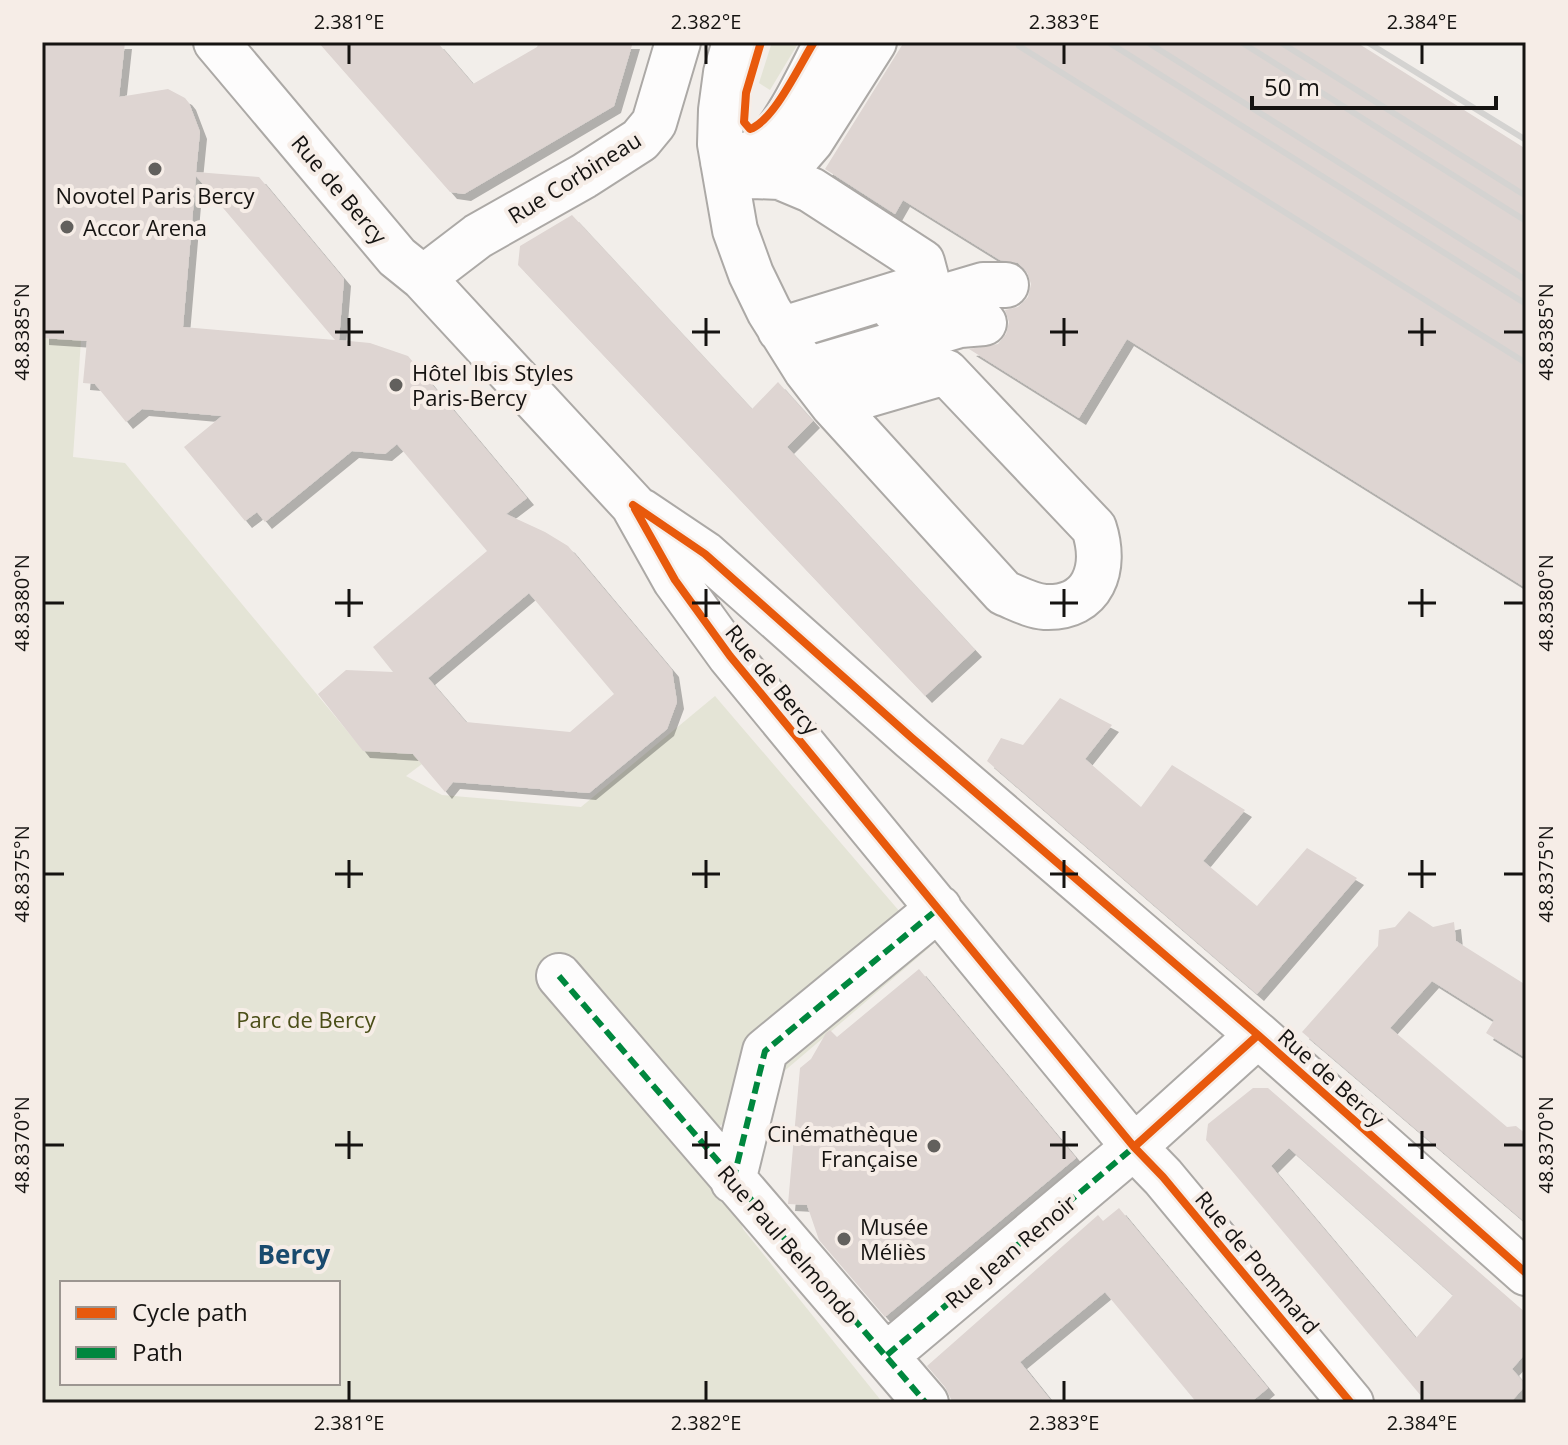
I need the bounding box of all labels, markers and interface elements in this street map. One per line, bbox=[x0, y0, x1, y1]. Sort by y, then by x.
text: 2.381°E bbox=[314, 8, 384, 35]
text: 2.382°E bbox=[671, 8, 741, 35]
text: 2.383°E bbox=[1029, 8, 1099, 35]
text: 2.384°E bbox=[1387, 8, 1457, 35]
scale bar bbox=[1252, 60, 1496, 110]
text: 50 m bbox=[1264, 70, 1320, 103]
street label: Rue Corbineau bbox=[502, 124, 646, 230]
street label: Rue de Bercy bbox=[286, 128, 395, 251]
marker: Novotel Paris Bercy bbox=[146, 160, 164, 178]
place label: Novotel Paris Bercy bbox=[56, 180, 255, 210]
place label: Accor Arena bbox=[83, 212, 207, 242]
marker: Accor Arena bbox=[58, 218, 76, 236]
text: 48.8385°N bbox=[8, 283, 35, 381]
text: 48.8385°N bbox=[1532, 283, 1559, 381]
place label: Hôtel Ibis Styles Paris-Bercy bbox=[412, 357, 574, 412]
marker: Hôtel Ibis Styles Paris-Bercy bbox=[387, 376, 405, 394]
text: 48.8380°N bbox=[8, 554, 35, 652]
text: 48.8380°N bbox=[1532, 554, 1559, 652]
street label: Rue de Bercy bbox=[719, 618, 827, 741]
text: 48.8375°N bbox=[8, 825, 35, 923]
text: 48.8375°N bbox=[1532, 825, 1559, 923]
park label: Parc de Bercy bbox=[236, 1004, 377, 1034]
street label: Rue de Bercy bbox=[1272, 1021, 1392, 1134]
text: 48.8370°N bbox=[8, 1096, 35, 1194]
text: 48.8370°N bbox=[1532, 1096, 1559, 1194]
place label: Cinémathèque Française bbox=[767, 1118, 918, 1173]
marker: Cinémathèque Française bbox=[925, 1137, 943, 1155]
street label: Rue Paul Belmondo bbox=[712, 1158, 866, 1330]
street label: Rue de Pommard bbox=[1189, 1184, 1327, 1340]
street label: Rue Jean Renoir bbox=[938, 1187, 1082, 1315]
place label: Musée Méliès bbox=[860, 1211, 928, 1266]
marker: Musée Méliès bbox=[835, 1230, 853, 1248]
district label: Bercy bbox=[258, 1236, 331, 1272]
legend bbox=[60, 1281, 340, 1385]
text: Cycle path bbox=[132, 1295, 248, 1328]
text: Path bbox=[132, 1335, 183, 1368]
text: 2.381°E bbox=[314, 1409, 384, 1436]
text: 2.382°E bbox=[671, 1409, 741, 1436]
text: 2.383°E bbox=[1029, 1409, 1099, 1436]
text: 2.384°E bbox=[1387, 1409, 1457, 1436]

